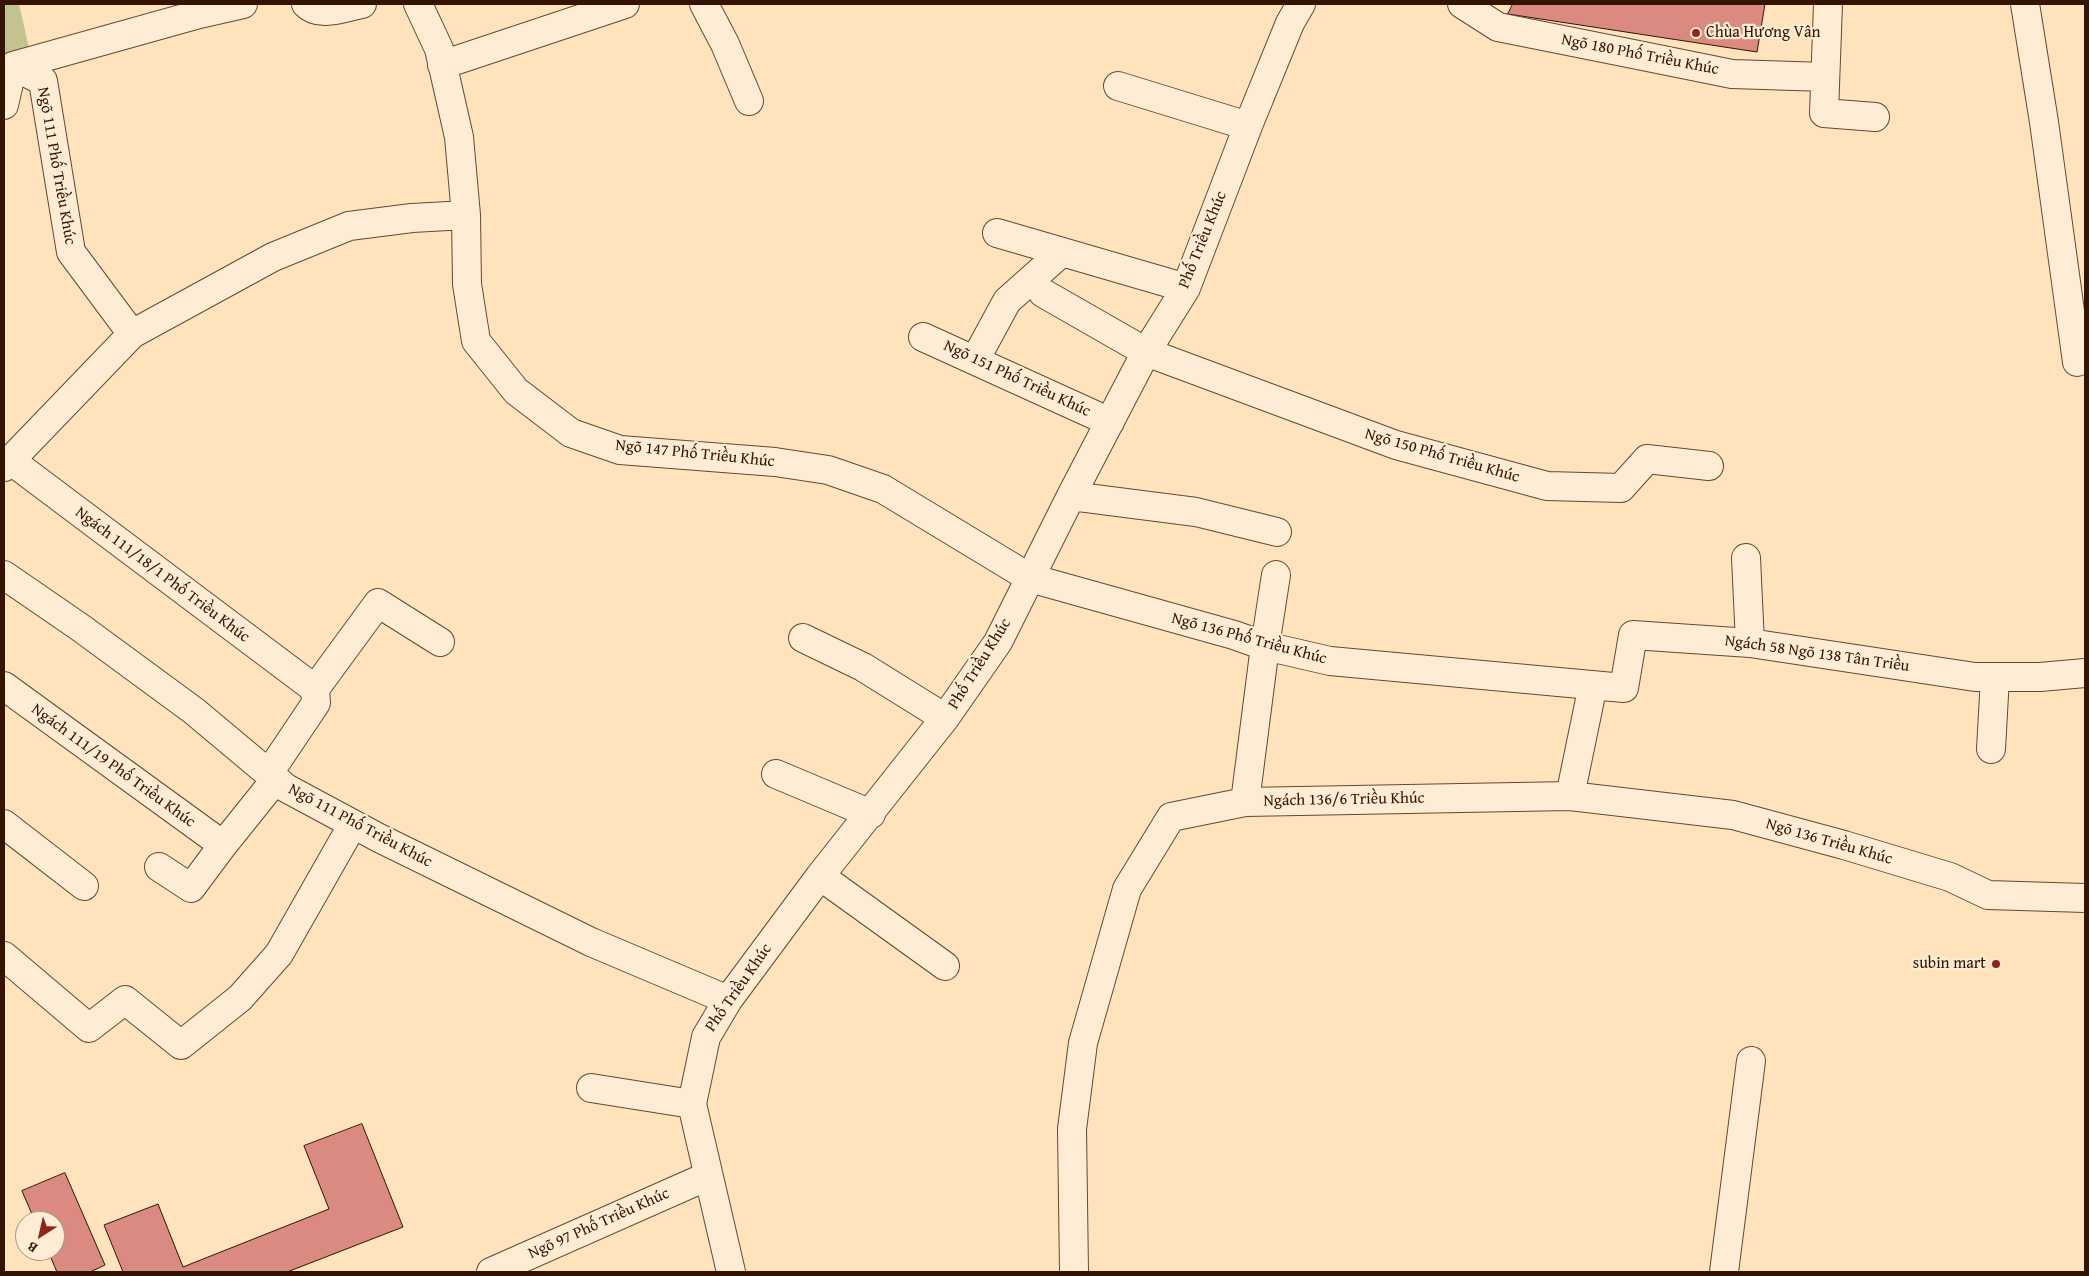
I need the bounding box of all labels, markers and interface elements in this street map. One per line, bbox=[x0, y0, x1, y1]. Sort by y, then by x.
place label: Chùa Hương Vân bbox=[1706, 23, 1821, 43]
marker: Chùa Hương Vân bbox=[1690, 27, 1702, 39]
street label: Ngõ 180 Phố Triều Khúc bbox=[1560, 30, 1720, 80]
street label: Ngõ 111 Phố Triều Khúc bbox=[33, 86, 79, 246]
street label: Phố Triều Khúc bbox=[1175, 189, 1231, 291]
street label: Ngõ 151 Phố Triều Khúc bbox=[940, 336, 1094, 422]
street label: Ngõ 150 Phố Triều Khúc bbox=[1362, 425, 1522, 487]
street label: Ngõ 147 Phố Triều Khúc bbox=[614, 436, 776, 472]
street label: Ngách 111/18/1 Phố Triều Khúc bbox=[71, 503, 253, 647]
street label: Ngõ 136 Phố Triều Khúc bbox=[1169, 609, 1329, 669]
street label: Phố Triều Khúc bbox=[945, 615, 1015, 713]
street label: Ngách 58 Ngõ 138 Tân Triều bbox=[1723, 632, 1911, 676]
street label: Ngách 111/19 Phố Triều Khúc bbox=[27, 700, 199, 832]
street label: Ngõ 111 Phố Triều Khúc bbox=[285, 780, 435, 872]
street label: Ngách 136/6 Triều Khúc bbox=[1263, 789, 1425, 811]
street label: Ngõ 136 Triều Khúc bbox=[1764, 815, 1894, 869]
street label: Phố Triều Khúc bbox=[702, 940, 776, 1036]
place label: subin mart bbox=[1913, 954, 1986, 974]
marker: subin mart bbox=[1990, 958, 2002, 970]
street label: Ngõ 97 Phố Triều Khúc bbox=[526, 1184, 672, 1264]
north arrow bbox=[15, 1211, 65, 1261]
text: B bbox=[23, 1237, 41, 1258]

